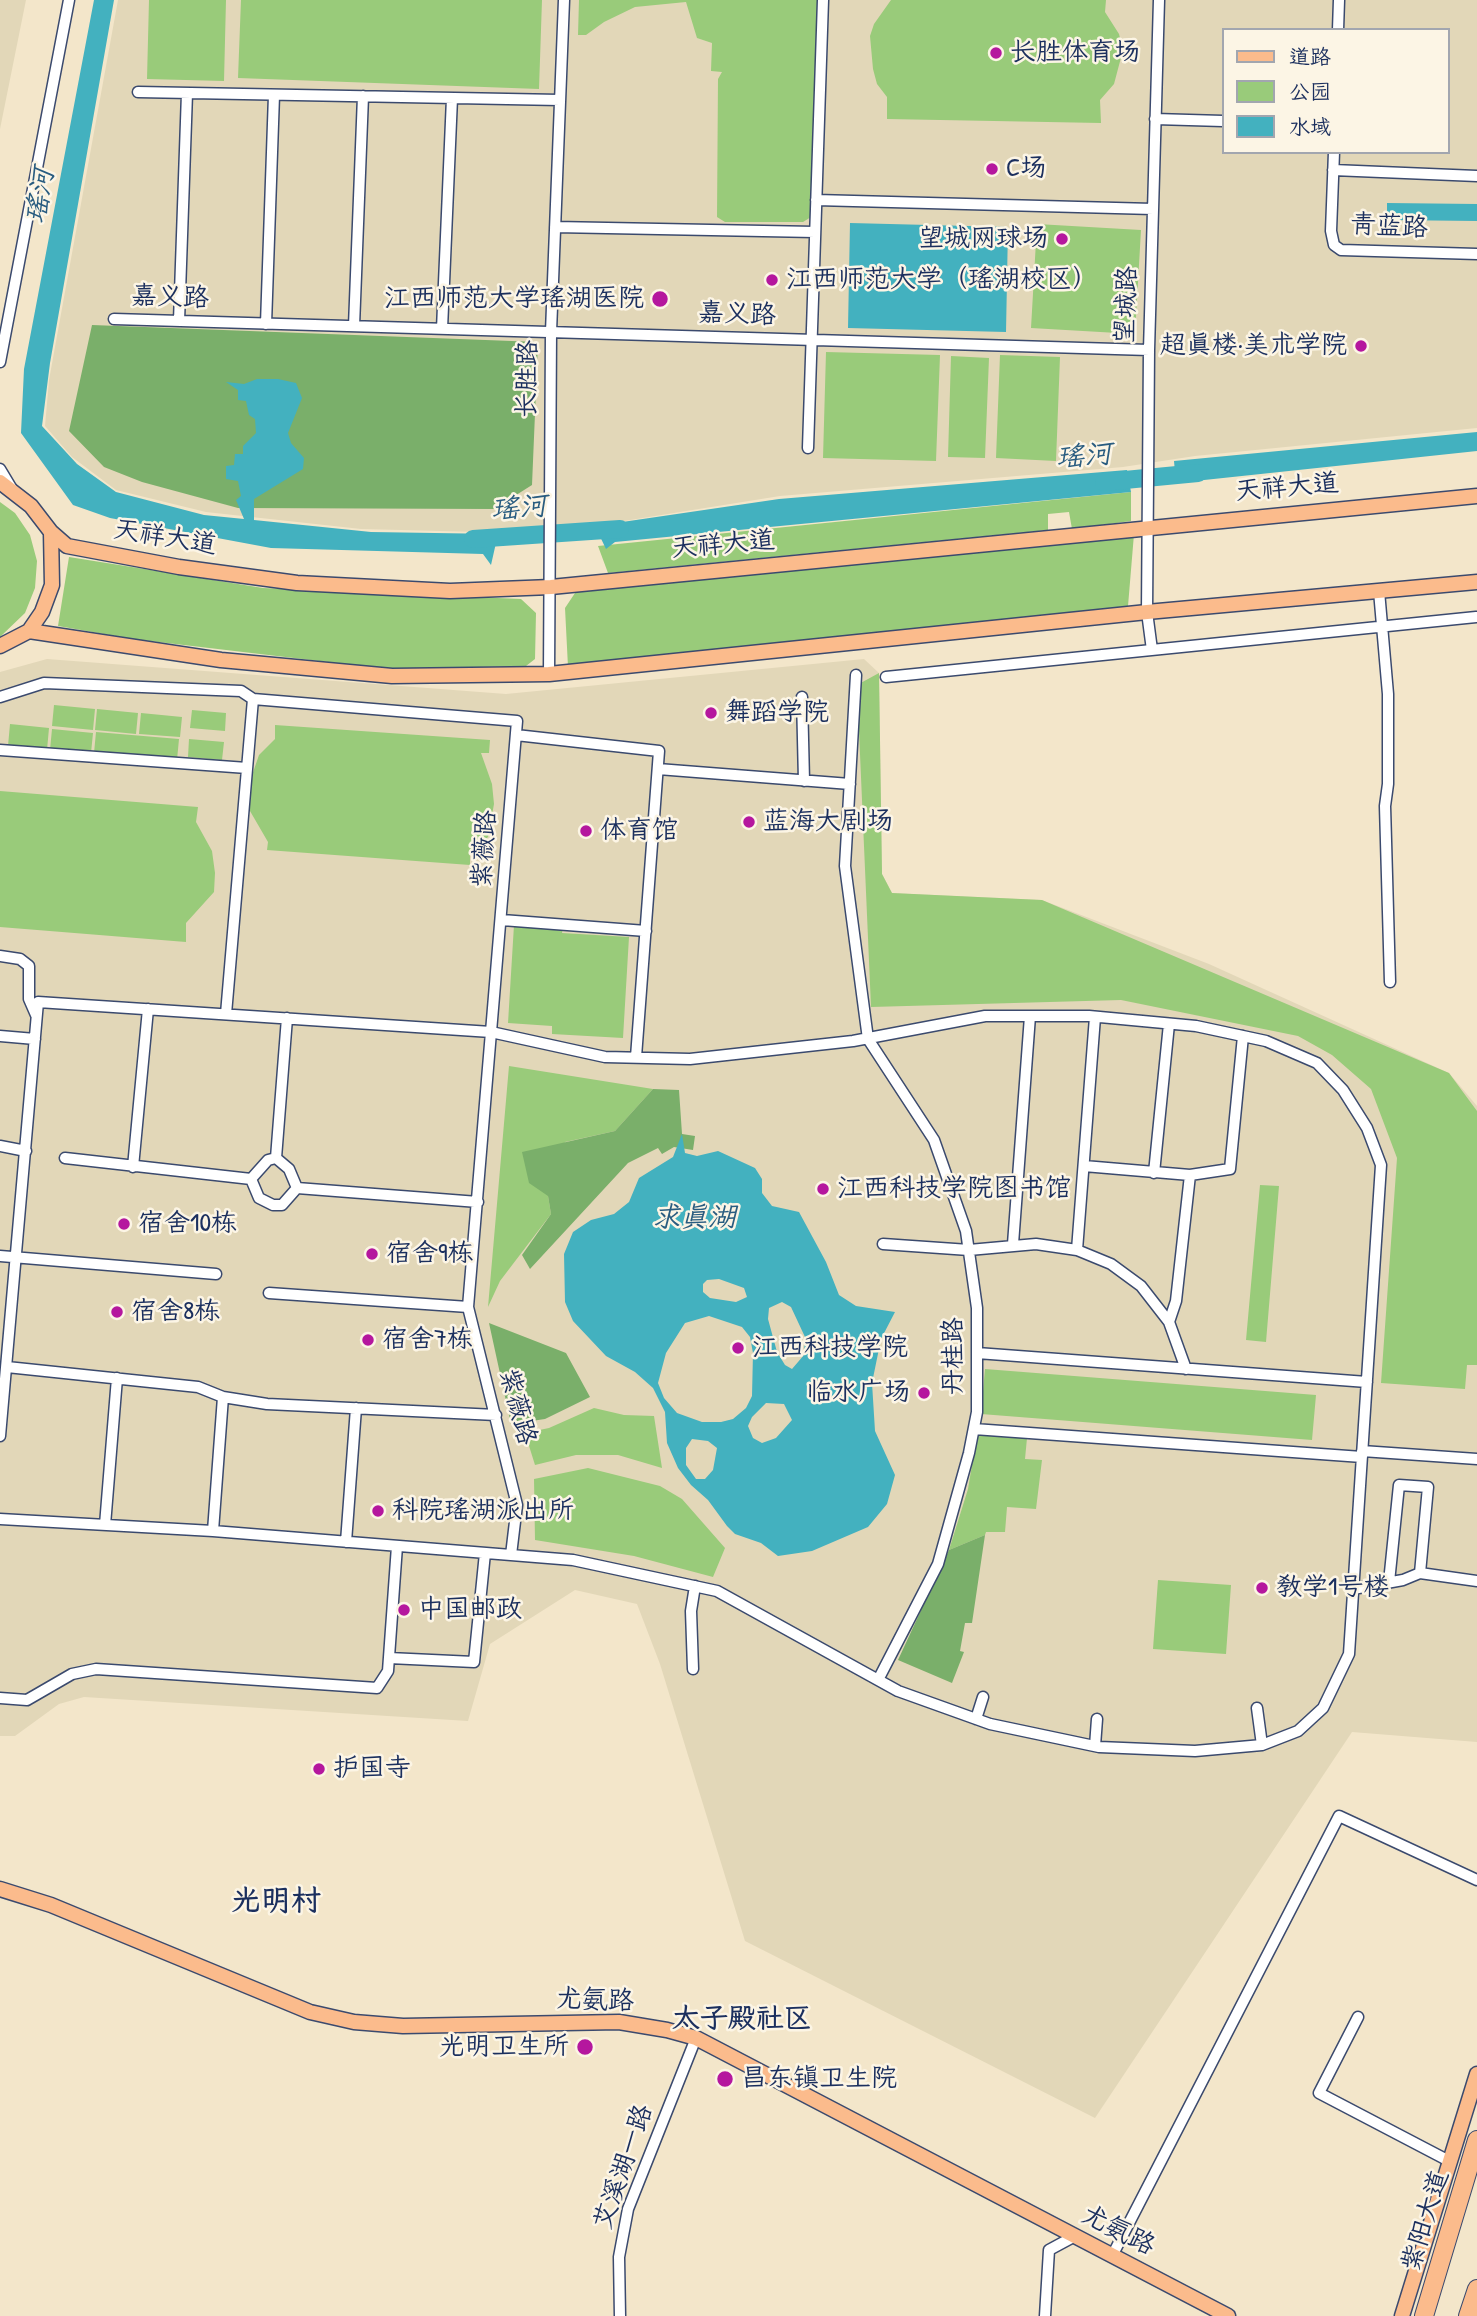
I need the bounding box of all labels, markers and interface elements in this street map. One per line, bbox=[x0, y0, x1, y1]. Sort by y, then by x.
legend bbox=[1222, 28, 1449, 154]
place label: 长胜体育场 bbox=[1010, 37, 1140, 69]
text: 道路 bbox=[1289, 42, 1331, 71]
marker: 长胜体育场 bbox=[988, 45, 1004, 61]
text: 公园 bbox=[1289, 77, 1331, 106]
text: 水域 bbox=[1289, 112, 1331, 141]
place label: C场 bbox=[1006, 153, 1046, 185]
marker: C场 bbox=[984, 161, 1000, 177]
water label: 瑶河 bbox=[20, 166, 62, 226]
street label: 青蓝路 bbox=[1349, 209, 1429, 245]
place label: 望城网球场 bbox=[918, 223, 1048, 255]
marker: 望城网球场 bbox=[1054, 231, 1070, 247]
place label: 江西师范大学（瑶湖校区） bbox=[786, 264, 1098, 296]
street label: 望城路 bbox=[1110, 265, 1144, 345]
marker: 江西师范大学（瑶湖校区） bbox=[764, 272, 780, 288]
street label: 嘉义路 bbox=[130, 281, 210, 315]
place label: 江西师范大学瑶湖医院 bbox=[384, 283, 644, 315]
marker: 江西师范大学瑶湖医院 bbox=[650, 289, 670, 309]
street label: 嘉义路 bbox=[697, 298, 777, 332]
place label: 超真楼·美术学院 bbox=[1160, 330, 1347, 362]
marker: 超真楼·美术学院 bbox=[1353, 338, 1369, 354]
street label: 长胜路 bbox=[512, 340, 544, 418]
water label: 瑶河 bbox=[1055, 438, 1113, 476]
street label: 天祥大道 bbox=[1234, 468, 1340, 508]
water label: 瑶河 bbox=[490, 490, 548, 528]
street label: 天祥大道 bbox=[111, 514, 219, 562]
street label: 天祥大道 bbox=[670, 525, 776, 565]
place label: 舞蹈学院 bbox=[725, 697, 829, 729]
marker: 舞蹈学院 bbox=[703, 705, 719, 721]
place label: 蓝海大剧场 bbox=[763, 806, 893, 838]
street label: 紫薇路 bbox=[467, 809, 503, 889]
marker: 蓝海大剧场 bbox=[741, 814, 757, 830]
place label: 体育馆 bbox=[600, 815, 678, 847]
marker: 体育馆 bbox=[578, 823, 594, 839]
place label: 江西科技学院图书馆 bbox=[837, 1173, 1071, 1205]
marker: 江西科技学院图书馆 bbox=[815, 1181, 831, 1197]
water label: 求真湖 bbox=[652, 1202, 736, 1236]
place label: 宿舍10栋 bbox=[138, 1208, 237, 1240]
marker: 宿舍10栋 bbox=[116, 1216, 132, 1232]
place label: 宿舍9栋 bbox=[386, 1238, 474, 1270]
marker: 宿舍9栋 bbox=[364, 1246, 380, 1262]
place label: 宿舍8栋 bbox=[131, 1296, 220, 1328]
marker: 宿舍8栋 bbox=[109, 1304, 125, 1320]
street label: 丹桂路 bbox=[938, 1317, 970, 1395]
place label: 宿舍7栋 bbox=[382, 1324, 473, 1356]
marker: 宿舍7栋 bbox=[360, 1332, 376, 1348]
place label: 江西科技学院 bbox=[752, 1332, 908, 1364]
marker: 江西科技学院 bbox=[730, 1340, 746, 1356]
street label: 紫薇路 bbox=[492, 1365, 542, 1449]
place label: 临水广场 bbox=[806, 1377, 910, 1409]
marker: 临水广场 bbox=[916, 1385, 932, 1401]
place label: 科院瑶湖派出所 bbox=[392, 1495, 574, 1527]
marker: 科院瑶湖派出所 bbox=[370, 1503, 386, 1519]
place label: 教学1号楼 bbox=[1276, 1572, 1389, 1604]
marker: 教学1号楼 bbox=[1254, 1580, 1270, 1596]
place label: 中国邮政 bbox=[418, 1594, 522, 1626]
marker: 中国邮政 bbox=[396, 1602, 412, 1618]
place label: 护国寺 bbox=[333, 1753, 411, 1785]
marker: 护国寺 bbox=[311, 1761, 327, 1777]
district label: 光明村 bbox=[231, 1884, 321, 1920]
street label: 尤氨路 bbox=[555, 1984, 635, 2018]
district label: 太子殿社区 bbox=[672, 2003, 812, 2037]
place label: 光明卫生所 bbox=[439, 2031, 569, 2063]
marker: 光明卫生所 bbox=[575, 2037, 595, 2057]
place label: 昌东镇卫生院 bbox=[741, 2063, 897, 2095]
marker: 昌东镇卫生院 bbox=[715, 2069, 735, 2089]
street label: 艾溪湖一路 bbox=[588, 2100, 660, 2234]
street label: 紫阳大道 bbox=[1396, 2167, 1456, 2275]
street label: 尤氨路 bbox=[1076, 2199, 1160, 2263]

